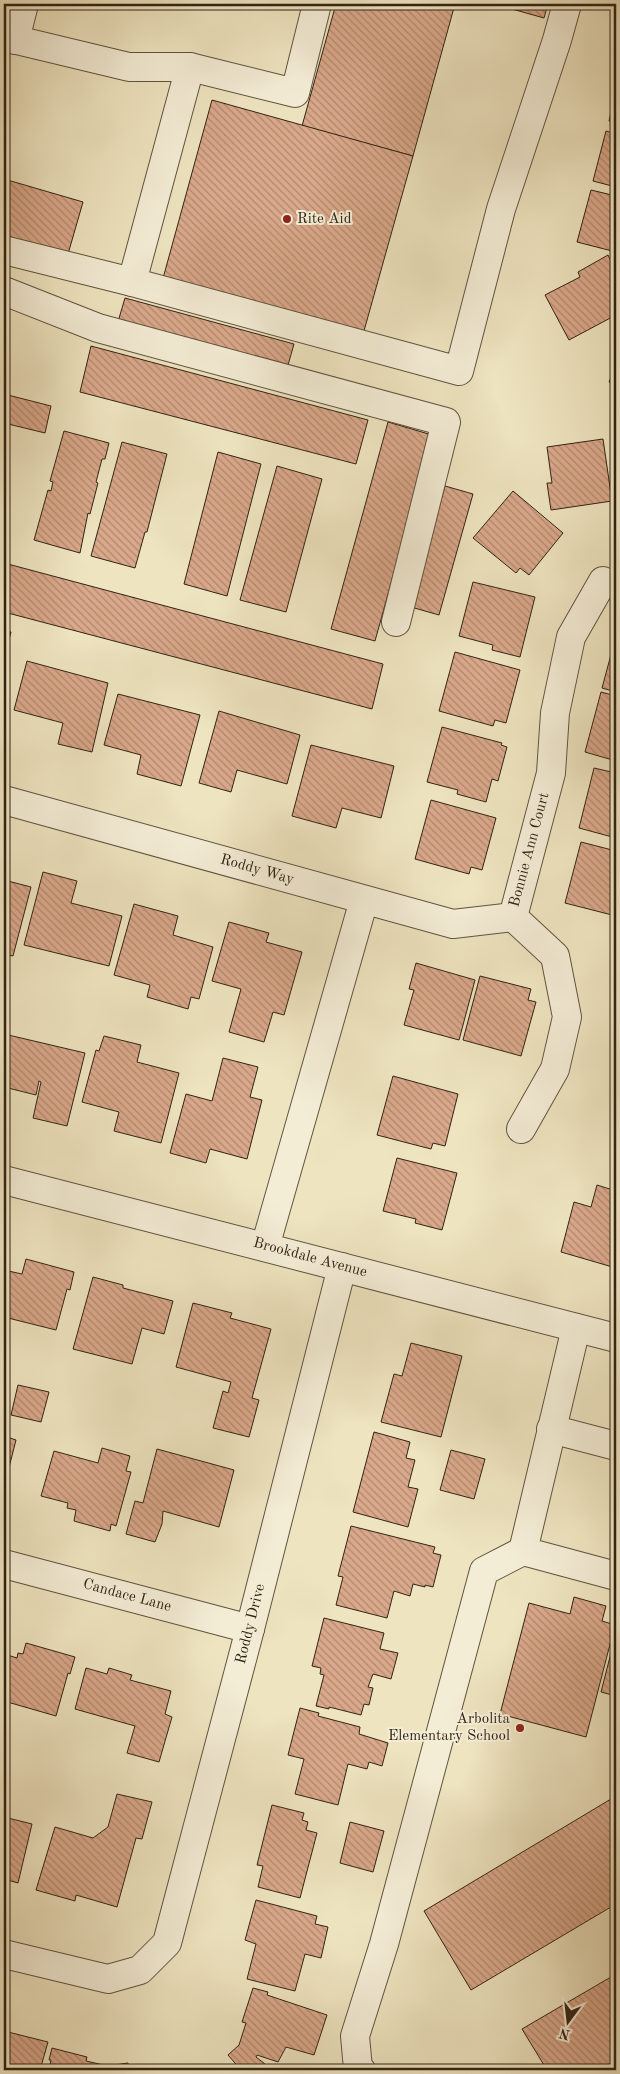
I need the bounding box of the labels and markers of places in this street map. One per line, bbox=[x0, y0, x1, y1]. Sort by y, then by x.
place label: Rite Aid bbox=[297, 212, 352, 227]
marker: Rite Aid bbox=[281, 213, 293, 225]
place label: Arbolita Elementary School bbox=[388, 1712, 511, 1744]
marker: Arbolita Elementary School bbox=[514, 1722, 526, 1734]

